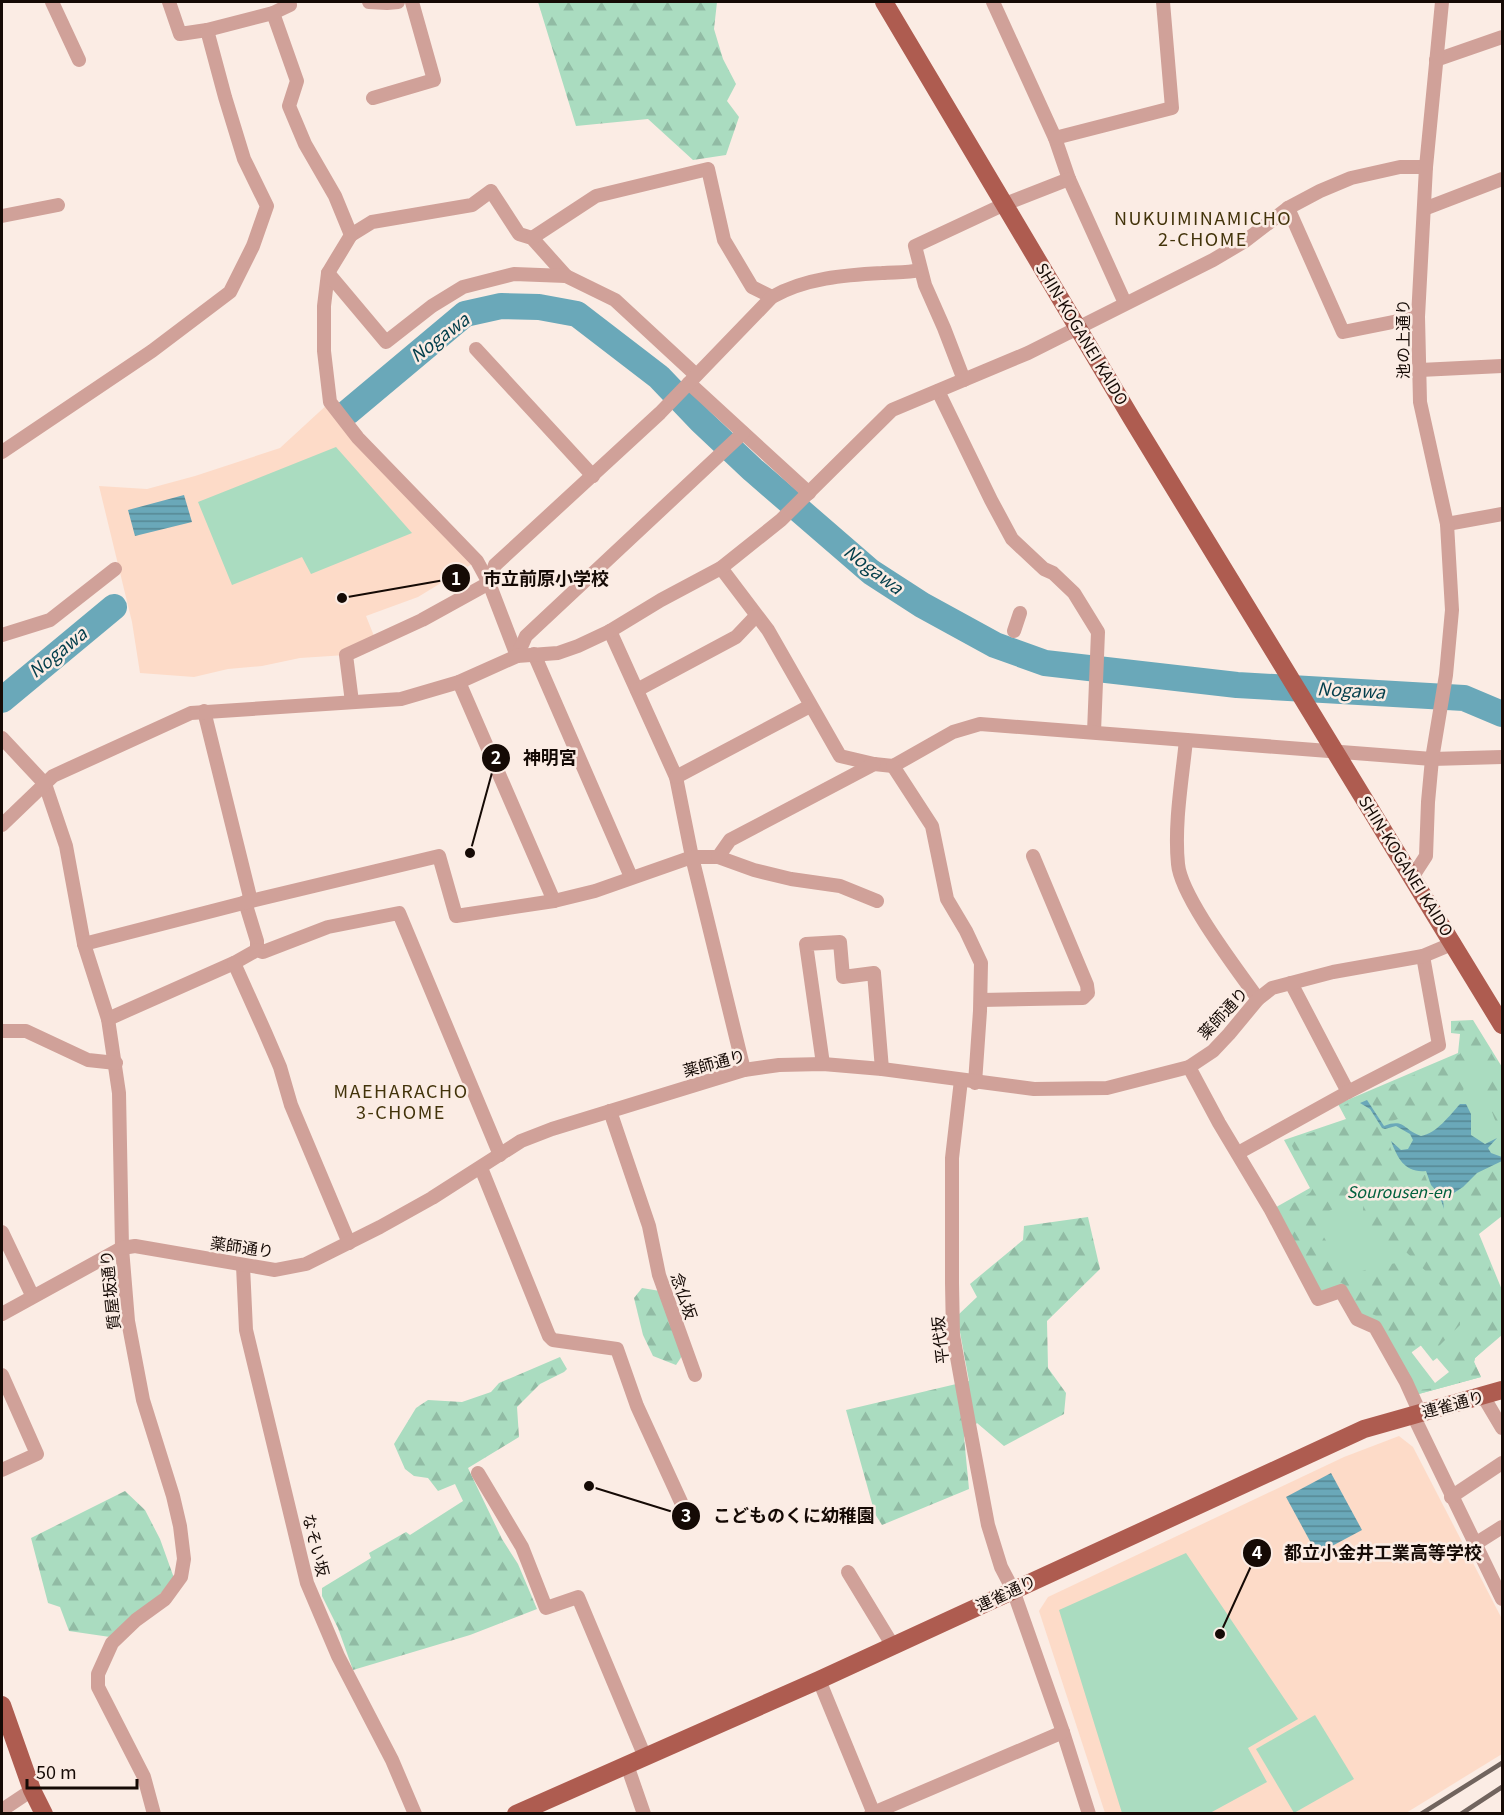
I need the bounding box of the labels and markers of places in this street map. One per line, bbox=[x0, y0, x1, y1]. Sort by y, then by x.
callout: 市立前原小学校 bbox=[441, 560, 621, 596]
callout: 神明宮 bbox=[481, 740, 589, 776]
callout: こどものくに幼稚園 bbox=[671, 1498, 887, 1534]
callout: 都立小金井工業高等学校 bbox=[1242, 1535, 1494, 1571]

